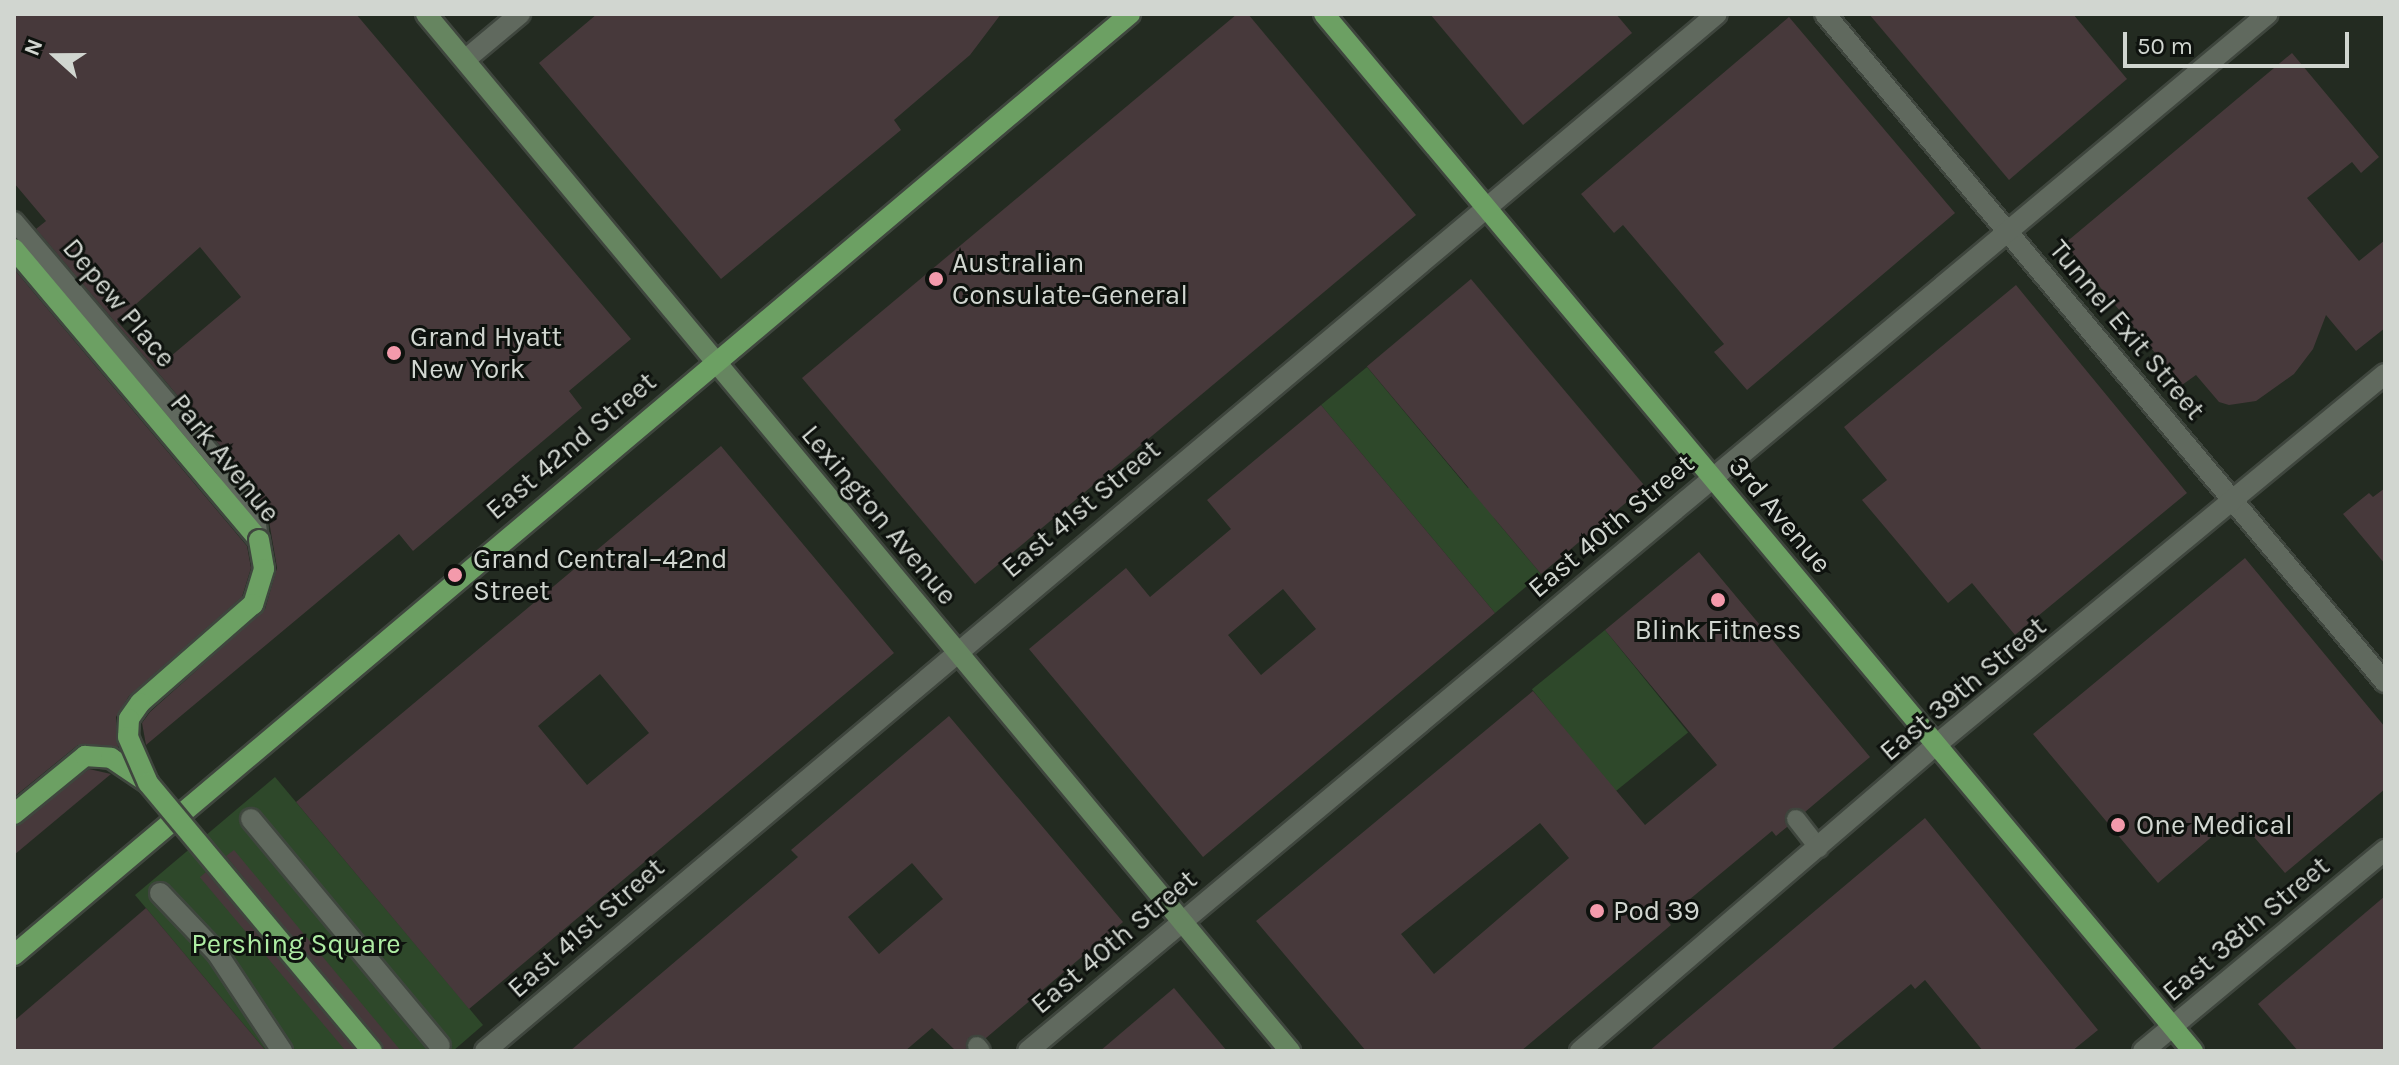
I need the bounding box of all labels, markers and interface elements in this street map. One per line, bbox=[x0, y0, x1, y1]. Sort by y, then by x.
north arrow bbox=[16, 16, 96, 96]
scale bar bbox=[2127, 16, 2353, 66]
text: 50 m bbox=[2137, 32, 2193, 60]
text: N bbox=[19, 35, 49, 59]
street label: Depew Place bbox=[55, 232, 183, 374]
street label: Tunnel Exit Street bbox=[2042, 233, 2212, 427]
place label: Australian Consulate-General bbox=[952, 246, 1188, 312]
marker: Australian Consulate-General bbox=[927, 270, 945, 288]
place label: Grand Hyatt New York bbox=[410, 320, 562, 386]
marker: Grand Hyatt New York bbox=[385, 344, 403, 362]
street label: East 42nd Street bbox=[479, 365, 663, 527]
street label: Park Avenue bbox=[163, 387, 287, 529]
street label: Lexington Avenue bbox=[794, 418, 964, 612]
street label: East 41st Street bbox=[995, 433, 1167, 585]
street label: East 40th Street bbox=[1521, 447, 1701, 605]
street label: 3rd Avenue bbox=[1721, 450, 1839, 580]
place label: Grand Central–42nd Street bbox=[473, 542, 728, 608]
marker: Grand Central–42nd Street bbox=[444, 564, 466, 586]
marker: Blink Fitness bbox=[1709, 591, 1727, 609]
street label: East 39th Street bbox=[1873, 610, 2053, 768]
place label: Blink Fitness bbox=[1634, 613, 1802, 647]
place label: One Medical bbox=[2136, 808, 2293, 842]
marker: One Medical bbox=[2107, 814, 2129, 836]
street label: East 38th Street bbox=[2156, 849, 2336, 1009]
street label: East 41st Street bbox=[501, 851, 671, 1005]
street label: East 40th Street bbox=[1024, 863, 1204, 1021]
place label: Pod 39 bbox=[1613, 894, 1700, 928]
marker: Pod 39 bbox=[1588, 902, 1606, 920]
park label: Pershing Square bbox=[191, 927, 401, 961]

